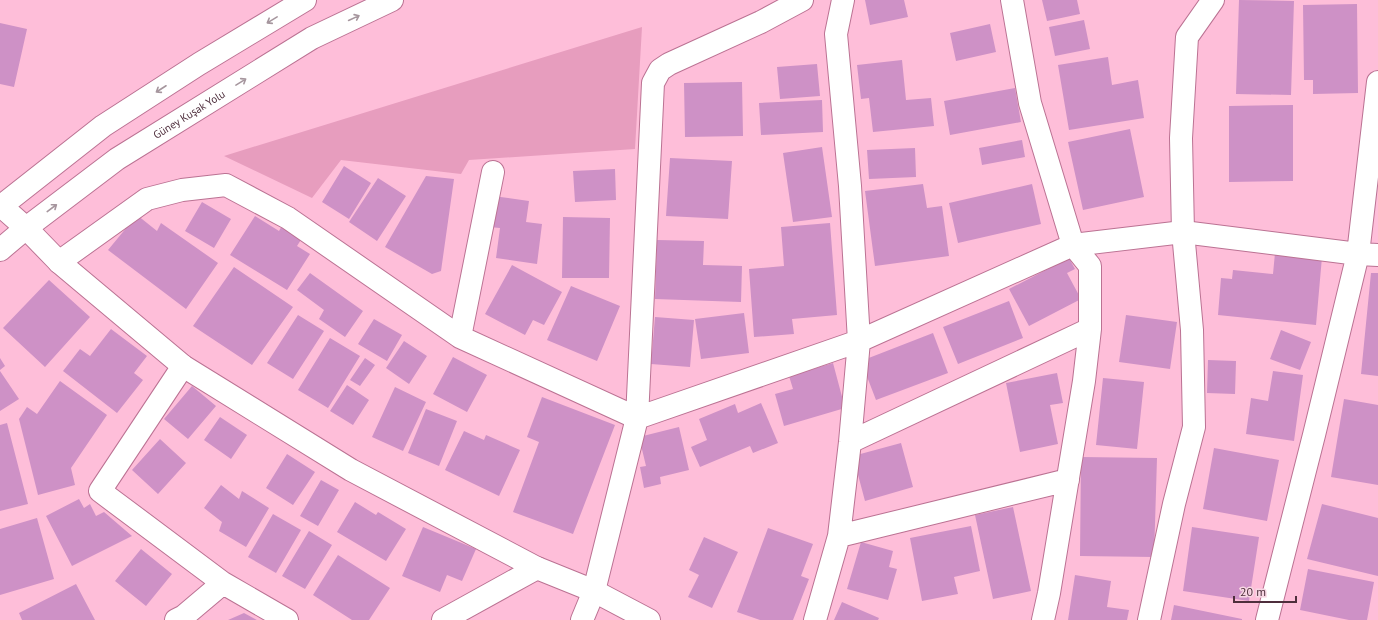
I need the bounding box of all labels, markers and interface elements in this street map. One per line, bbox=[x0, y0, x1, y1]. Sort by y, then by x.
one-way arrow bbox=[348, 14, 360, 21]
one-way arrow bbox=[266, 17, 278, 25]
one-way arrow bbox=[236, 77, 247, 86]
one-way arrow bbox=[156, 85, 167, 93]
street label: Güney Kuşak Yolu bbox=[150, 87, 228, 142]
one-way arrow bbox=[46, 204, 57, 212]
scale bar bbox=[1234, 578, 1296, 604]
text: 20 m bbox=[1240, 584, 1266, 599]

